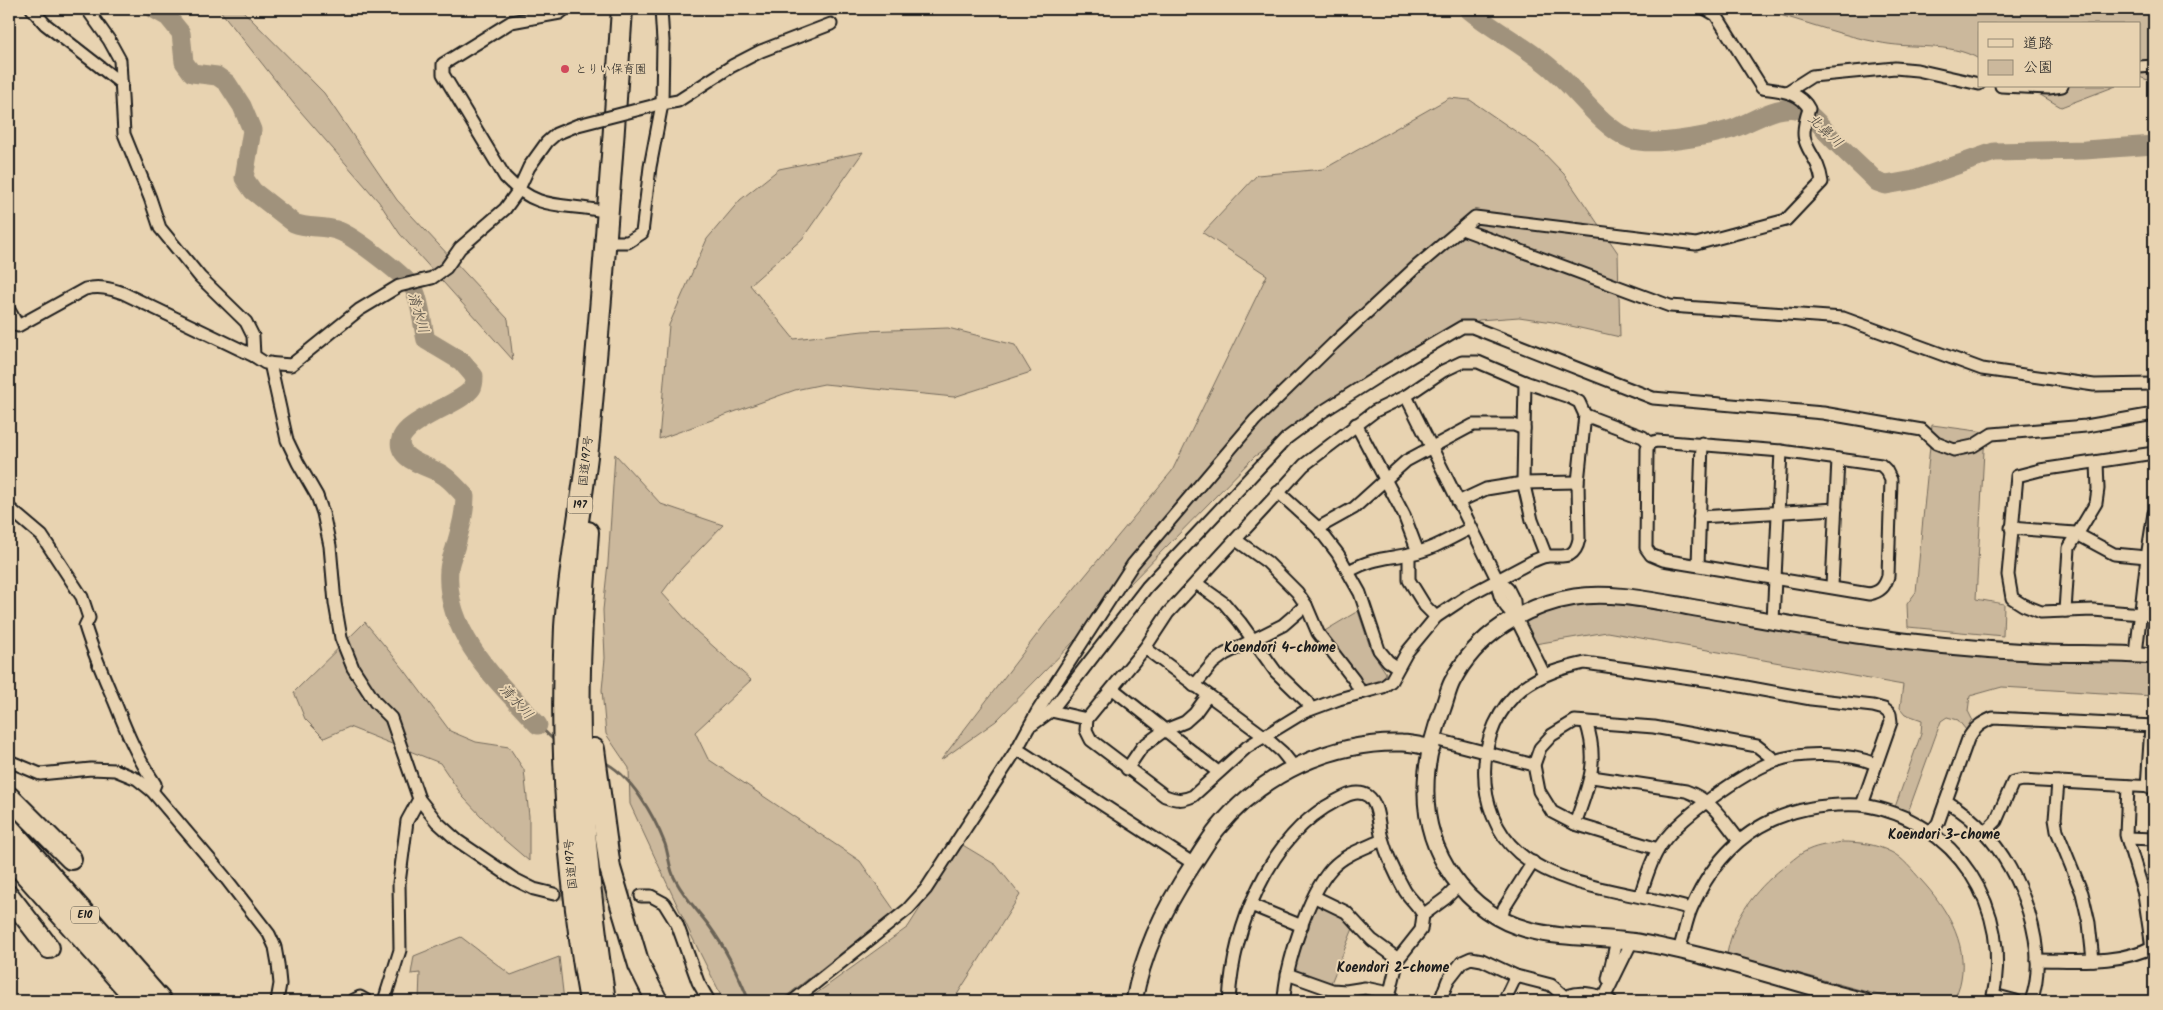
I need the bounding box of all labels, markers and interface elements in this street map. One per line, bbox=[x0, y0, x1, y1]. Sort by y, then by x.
legend bbox=[1978, 22, 2140, 88]
text: 道路 bbox=[2023, 32, 2053, 56]
text: 公園 bbox=[2023, 56, 2053, 80]
place label: とりい保育園 bbox=[575, 60, 647, 79]
marker: とりい保育園 bbox=[559, 63, 571, 75]
water label: 北鼻川 bbox=[1802, 109, 1848, 153]
water label: 清水川 bbox=[402, 290, 434, 336]
street label: 国道197号 bbox=[574, 435, 598, 487]
road number: 197 bbox=[568, 496, 592, 514]
district label: Koendori 4-chome bbox=[1224, 637, 1336, 659]
water label: 清水川 bbox=[494, 679, 538, 725]
district label: Koendori 3-chome bbox=[1888, 824, 2000, 846]
street label: 国道197号 bbox=[559, 838, 583, 890]
road number: E10 bbox=[71, 906, 99, 924]
district label: Koendori 2-chome bbox=[1337, 957, 1449, 979]

